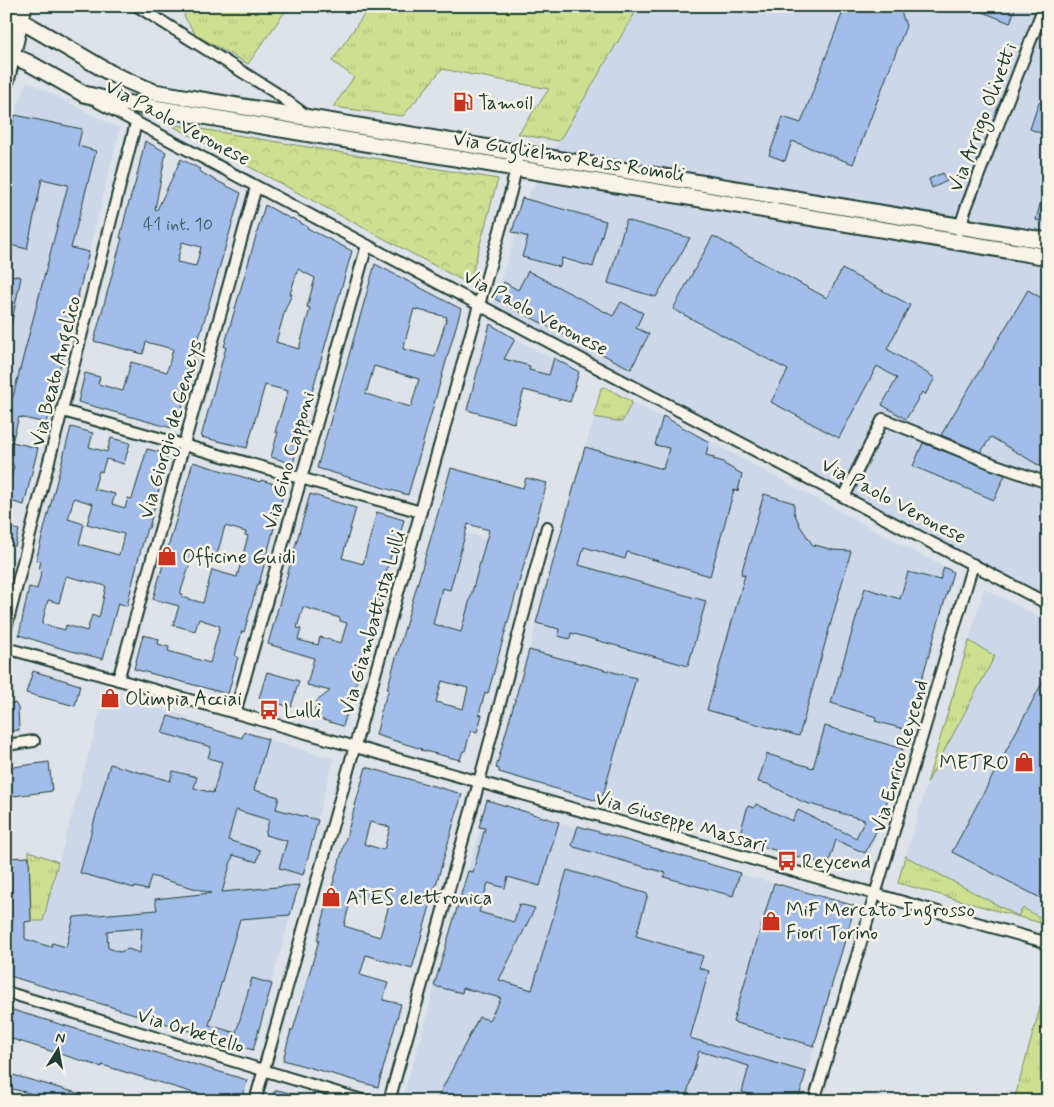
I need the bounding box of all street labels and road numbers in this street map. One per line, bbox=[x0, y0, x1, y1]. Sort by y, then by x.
street label: Via Arrigo Olivetti bbox=[943, 39, 1025, 196]
street label: Via Paolo Veronese bbox=[100, 74, 255, 173]
street label: Via Guglielmo Reiss Romoli bbox=[451, 126, 686, 191]
street label: Via Paolo Veronese bbox=[458, 264, 613, 363]
street label: Via Beato Angelico bbox=[25, 293, 90, 450]
street label: Via Giorgio de Geneys bbox=[133, 337, 211, 522]
street label: Via Gino Capponi bbox=[257, 388, 322, 533]
street label: Via Paolo Veronese bbox=[816, 452, 971, 551]
street label: Via Giambattista Lulli bbox=[334, 527, 413, 718]
street label: Via Enrico Reycend bbox=[866, 677, 935, 836]
street label: Via Giuseppe Massari bbox=[592, 785, 769, 860]
street label: Via Orbetello bbox=[134, 1002, 248, 1061]

